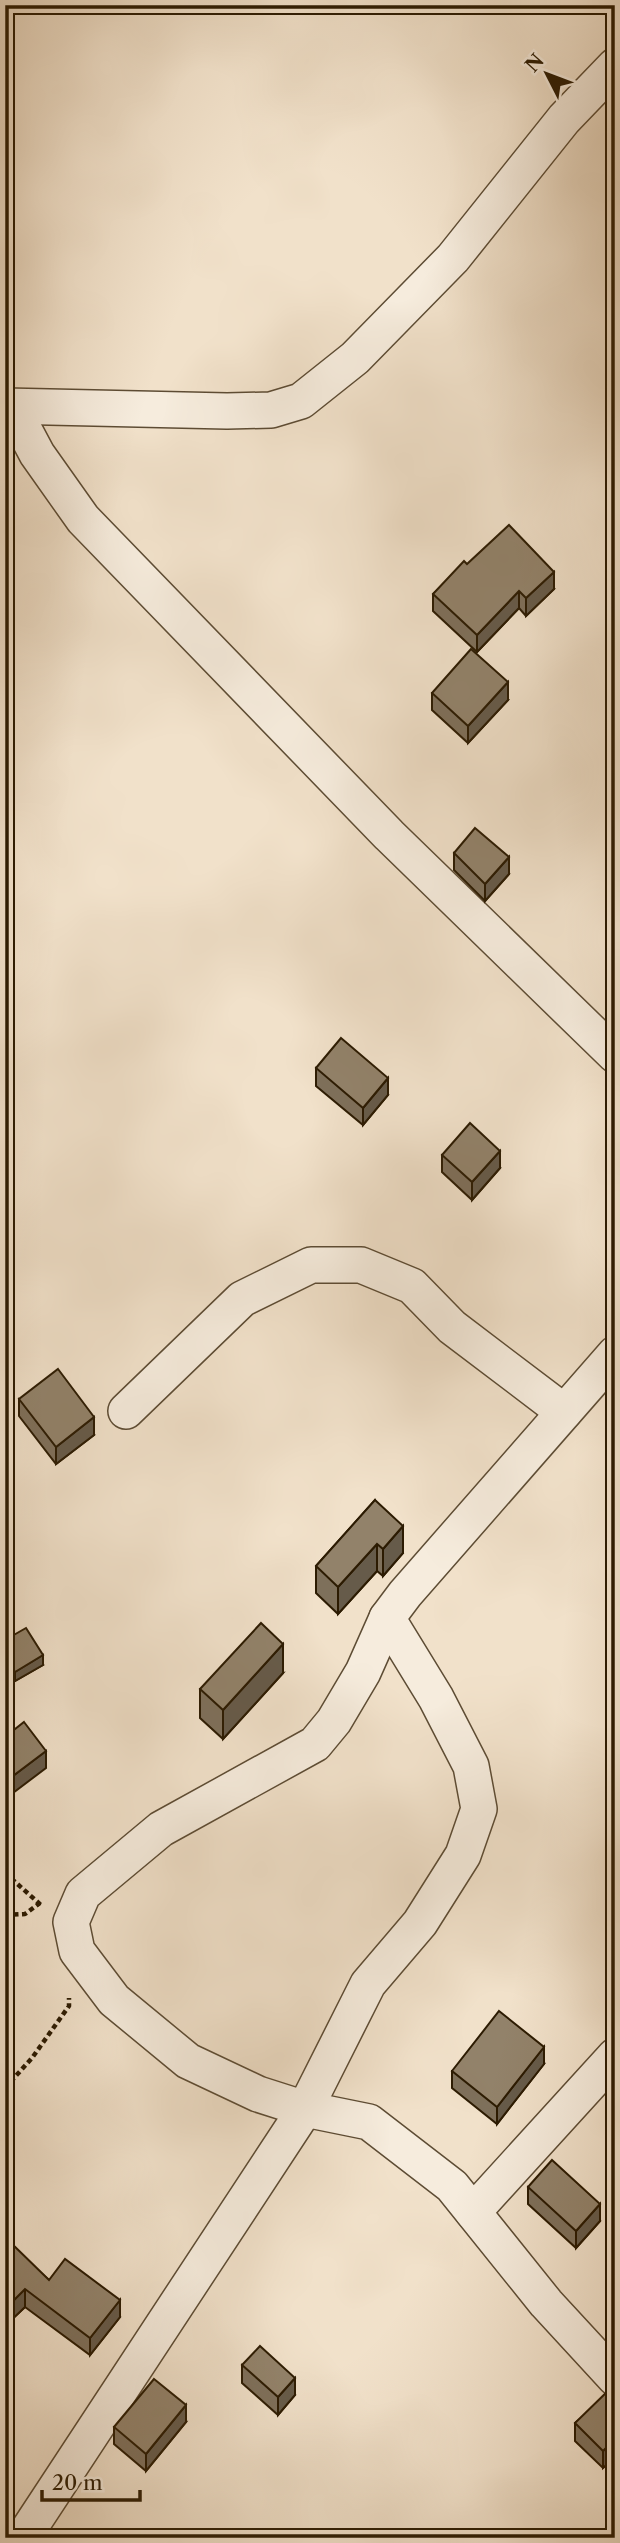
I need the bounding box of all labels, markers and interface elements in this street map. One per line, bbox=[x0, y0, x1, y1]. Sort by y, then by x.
north arrow bbox=[512, 38, 582, 108]
text: N bbox=[521, 49, 549, 77]
scale bar bbox=[42, 2459, 140, 2503]
text: 20 m bbox=[52, 2470, 103, 2495]

